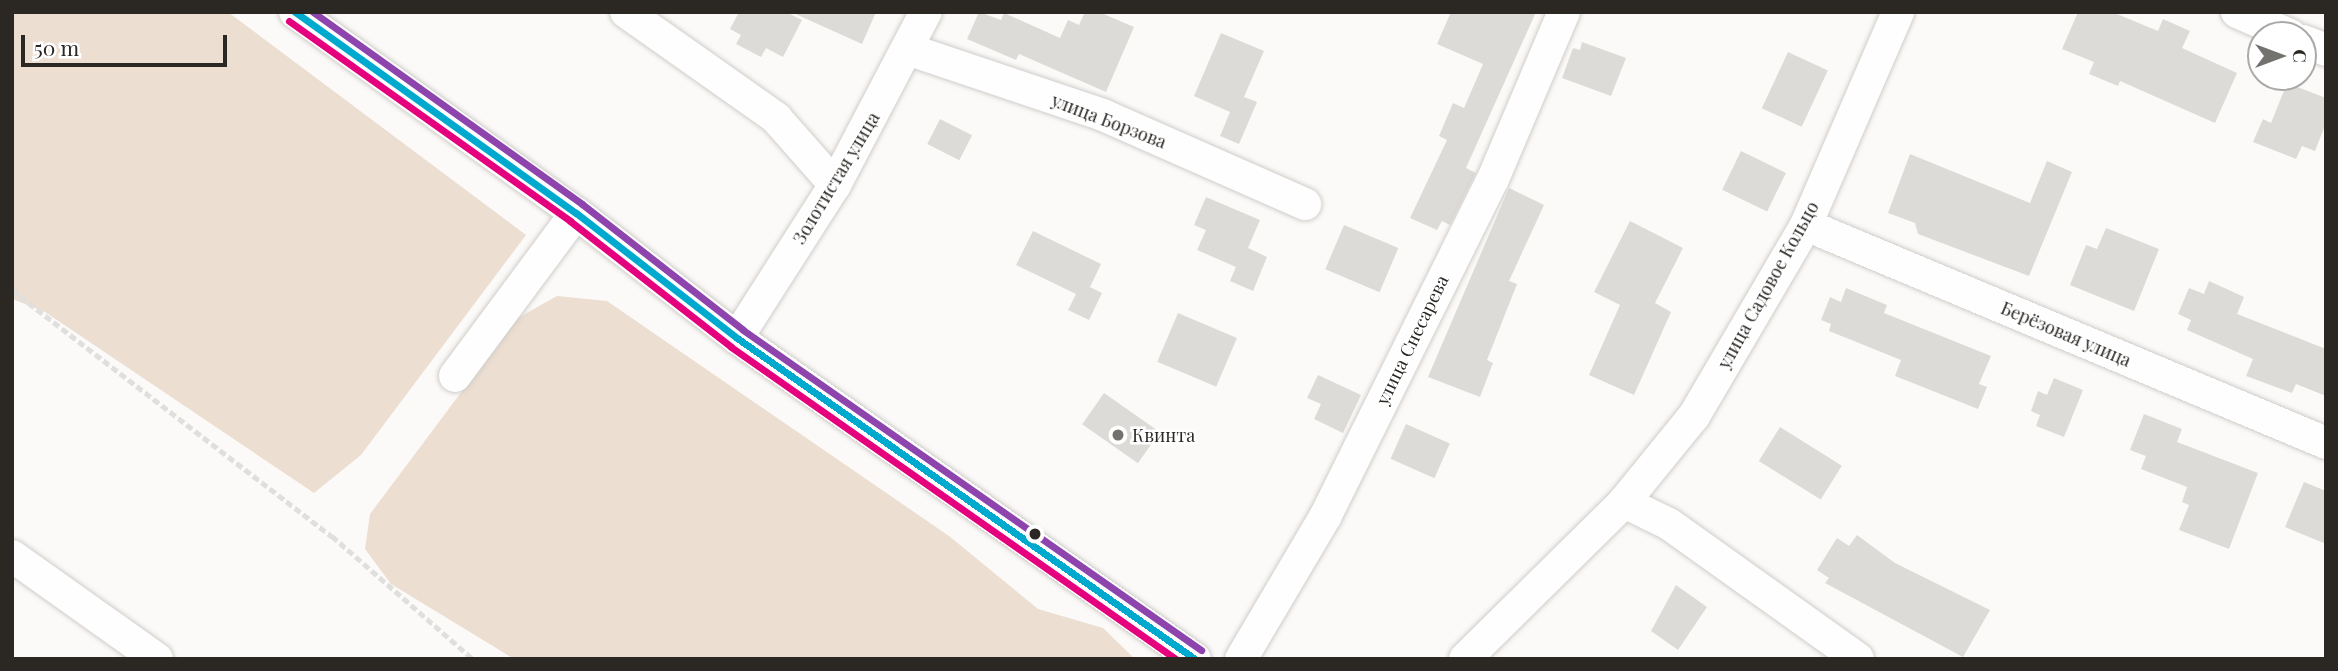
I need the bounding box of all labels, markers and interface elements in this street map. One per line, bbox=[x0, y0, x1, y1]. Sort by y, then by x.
scale bar bbox=[24, 21, 231, 65]
north arrow bbox=[2247, 21, 2317, 91]
text: 50 m bbox=[34, 33, 79, 61]
text: С bbox=[2288, 49, 2314, 63]
street label: улица Борзова bbox=[1049, 89, 1169, 153]
street label: Золотистая улица bbox=[788, 108, 884, 248]
street label: улица Садовое Кольцо bbox=[1713, 198, 1823, 372]
street label: улица Снесарева bbox=[1371, 272, 1453, 408]
street label: Берёзовая улица bbox=[1998, 297, 2134, 371]
place label: Квинта bbox=[1132, 424, 1195, 446]
marker: Квинта bbox=[1110, 427, 1126, 443]
unlabelled marker bbox=[1028, 527, 1042, 541]

